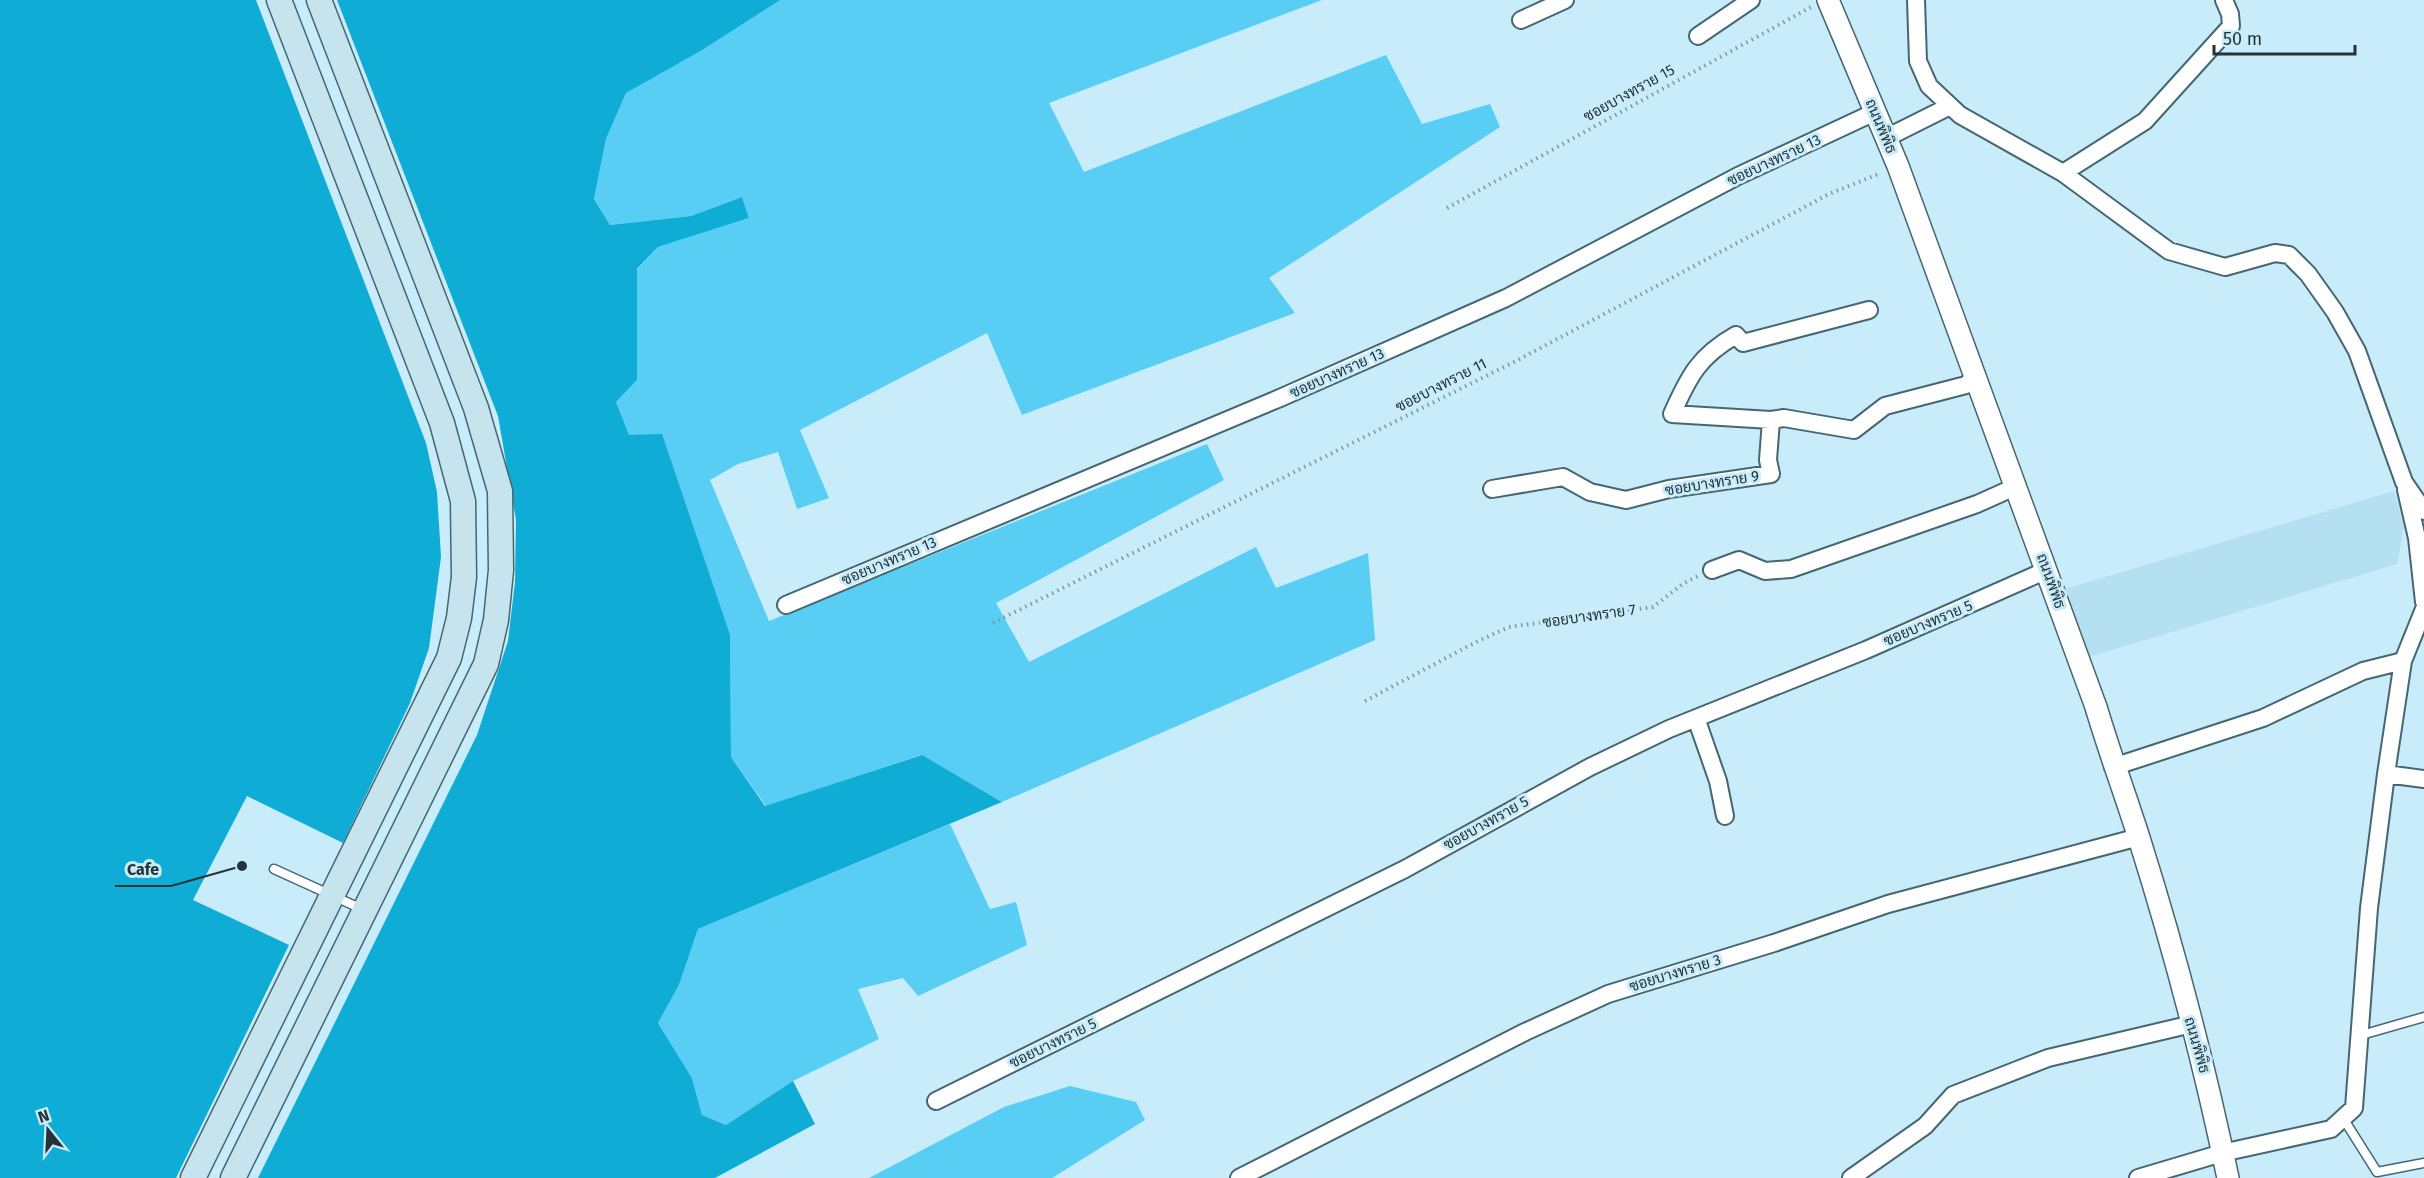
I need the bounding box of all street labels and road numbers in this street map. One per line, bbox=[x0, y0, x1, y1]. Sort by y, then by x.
street label: ซอยบางทราย 15 bbox=[1580, 61, 1678, 125]
street label: ถนนพิพิธ bbox=[1861, 96, 1901, 156]
street label: ซอยบางทราย 13 bbox=[1724, 130, 1824, 190]
street label: ซอยบางทราย 13 bbox=[1287, 344, 1387, 402]
street label: ซอยบางทราย 11 bbox=[1392, 354, 1490, 416]
street label: ซอยบางทราย 9 bbox=[1664, 467, 1761, 499]
street label: ซอยบางทราย 13 bbox=[839, 533, 939, 589]
street label: ถนนพิพิธ bbox=[2033, 551, 2069, 611]
street label: ซอยบางทราย 5 bbox=[1881, 596, 1975, 650]
street label: ซอยบางทราย 7 bbox=[1541, 601, 1637, 631]
street label: ซอยบางทราย 5 bbox=[1440, 792, 1532, 854]
street label: ซอยบางทราย 3 bbox=[1627, 951, 1723, 995]
street label: ซอยบางทราย 5 bbox=[1006, 1014, 1100, 1072]
street label: ถนนพิพิธ bbox=[2180, 1015, 2214, 1075]

